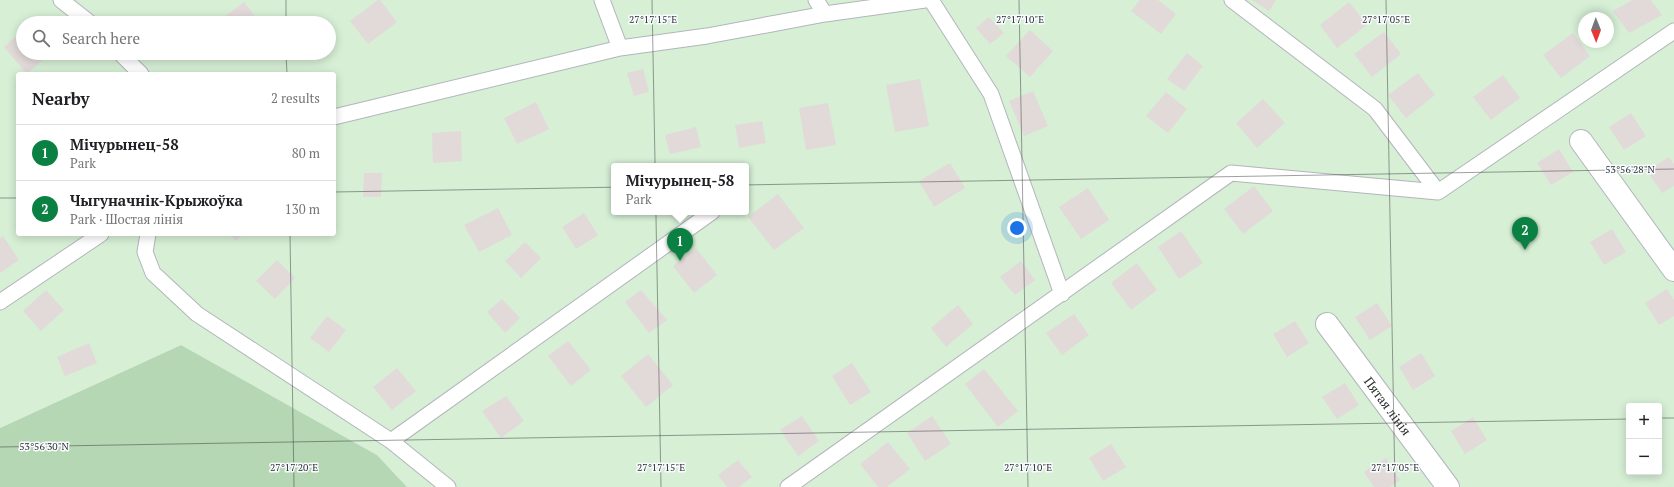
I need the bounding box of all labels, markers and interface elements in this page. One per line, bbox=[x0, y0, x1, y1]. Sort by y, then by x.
north arrow bbox=[1578, 12, 1614, 48]
text: 27°17'15"E bbox=[629, 13, 677, 26]
text: 27°17'10"E bbox=[996, 13, 1044, 26]
text: 27°17'05"E bbox=[1362, 13, 1410, 26]
search box bbox=[16, 16, 336, 60]
icon: search bbox=[30, 27, 52, 49]
text: Search here bbox=[62, 28, 140, 48]
text: Nearby bbox=[32, 87, 90, 110]
text: 2 results bbox=[271, 89, 320, 107]
text: Мічурынец-58 bbox=[70, 134, 179, 154]
text: 1 bbox=[41, 144, 49, 162]
text: 80 m bbox=[292, 144, 320, 162]
text: Park bbox=[70, 154, 96, 172]
popup bbox=[611, 163, 749, 215]
text: 53°56'28"N bbox=[1605, 163, 1655, 176]
text: Мічурынец-58 bbox=[626, 170, 734, 190]
text: Чыгуначнік-Крыжоўка bbox=[70, 190, 243, 210]
text: Park bbox=[626, 190, 652, 208]
text: 2 bbox=[41, 200, 49, 218]
text: 130 m bbox=[285, 200, 320, 218]
text: Park · Шостая лінія bbox=[70, 210, 183, 228]
pin: 2 bbox=[1512, 217, 1538, 250]
your location bbox=[1007, 218, 1027, 238]
pin: 1 bbox=[667, 228, 693, 261]
street label: Пятая лінія bbox=[1360, 373, 1416, 439]
map controls bbox=[1626, 403, 1662, 475]
button: + bbox=[1626, 403, 1662, 439]
button: − bbox=[1626, 439, 1662, 475]
text: 53°56'30"N bbox=[19, 440, 69, 453]
text: 27°17'20"E bbox=[270, 461, 318, 474]
text: 27°17'15"E bbox=[637, 461, 685, 474]
text: 27°17'10"E bbox=[1004, 461, 1052, 474]
text: 27°17'05"E bbox=[1371, 461, 1419, 474]

